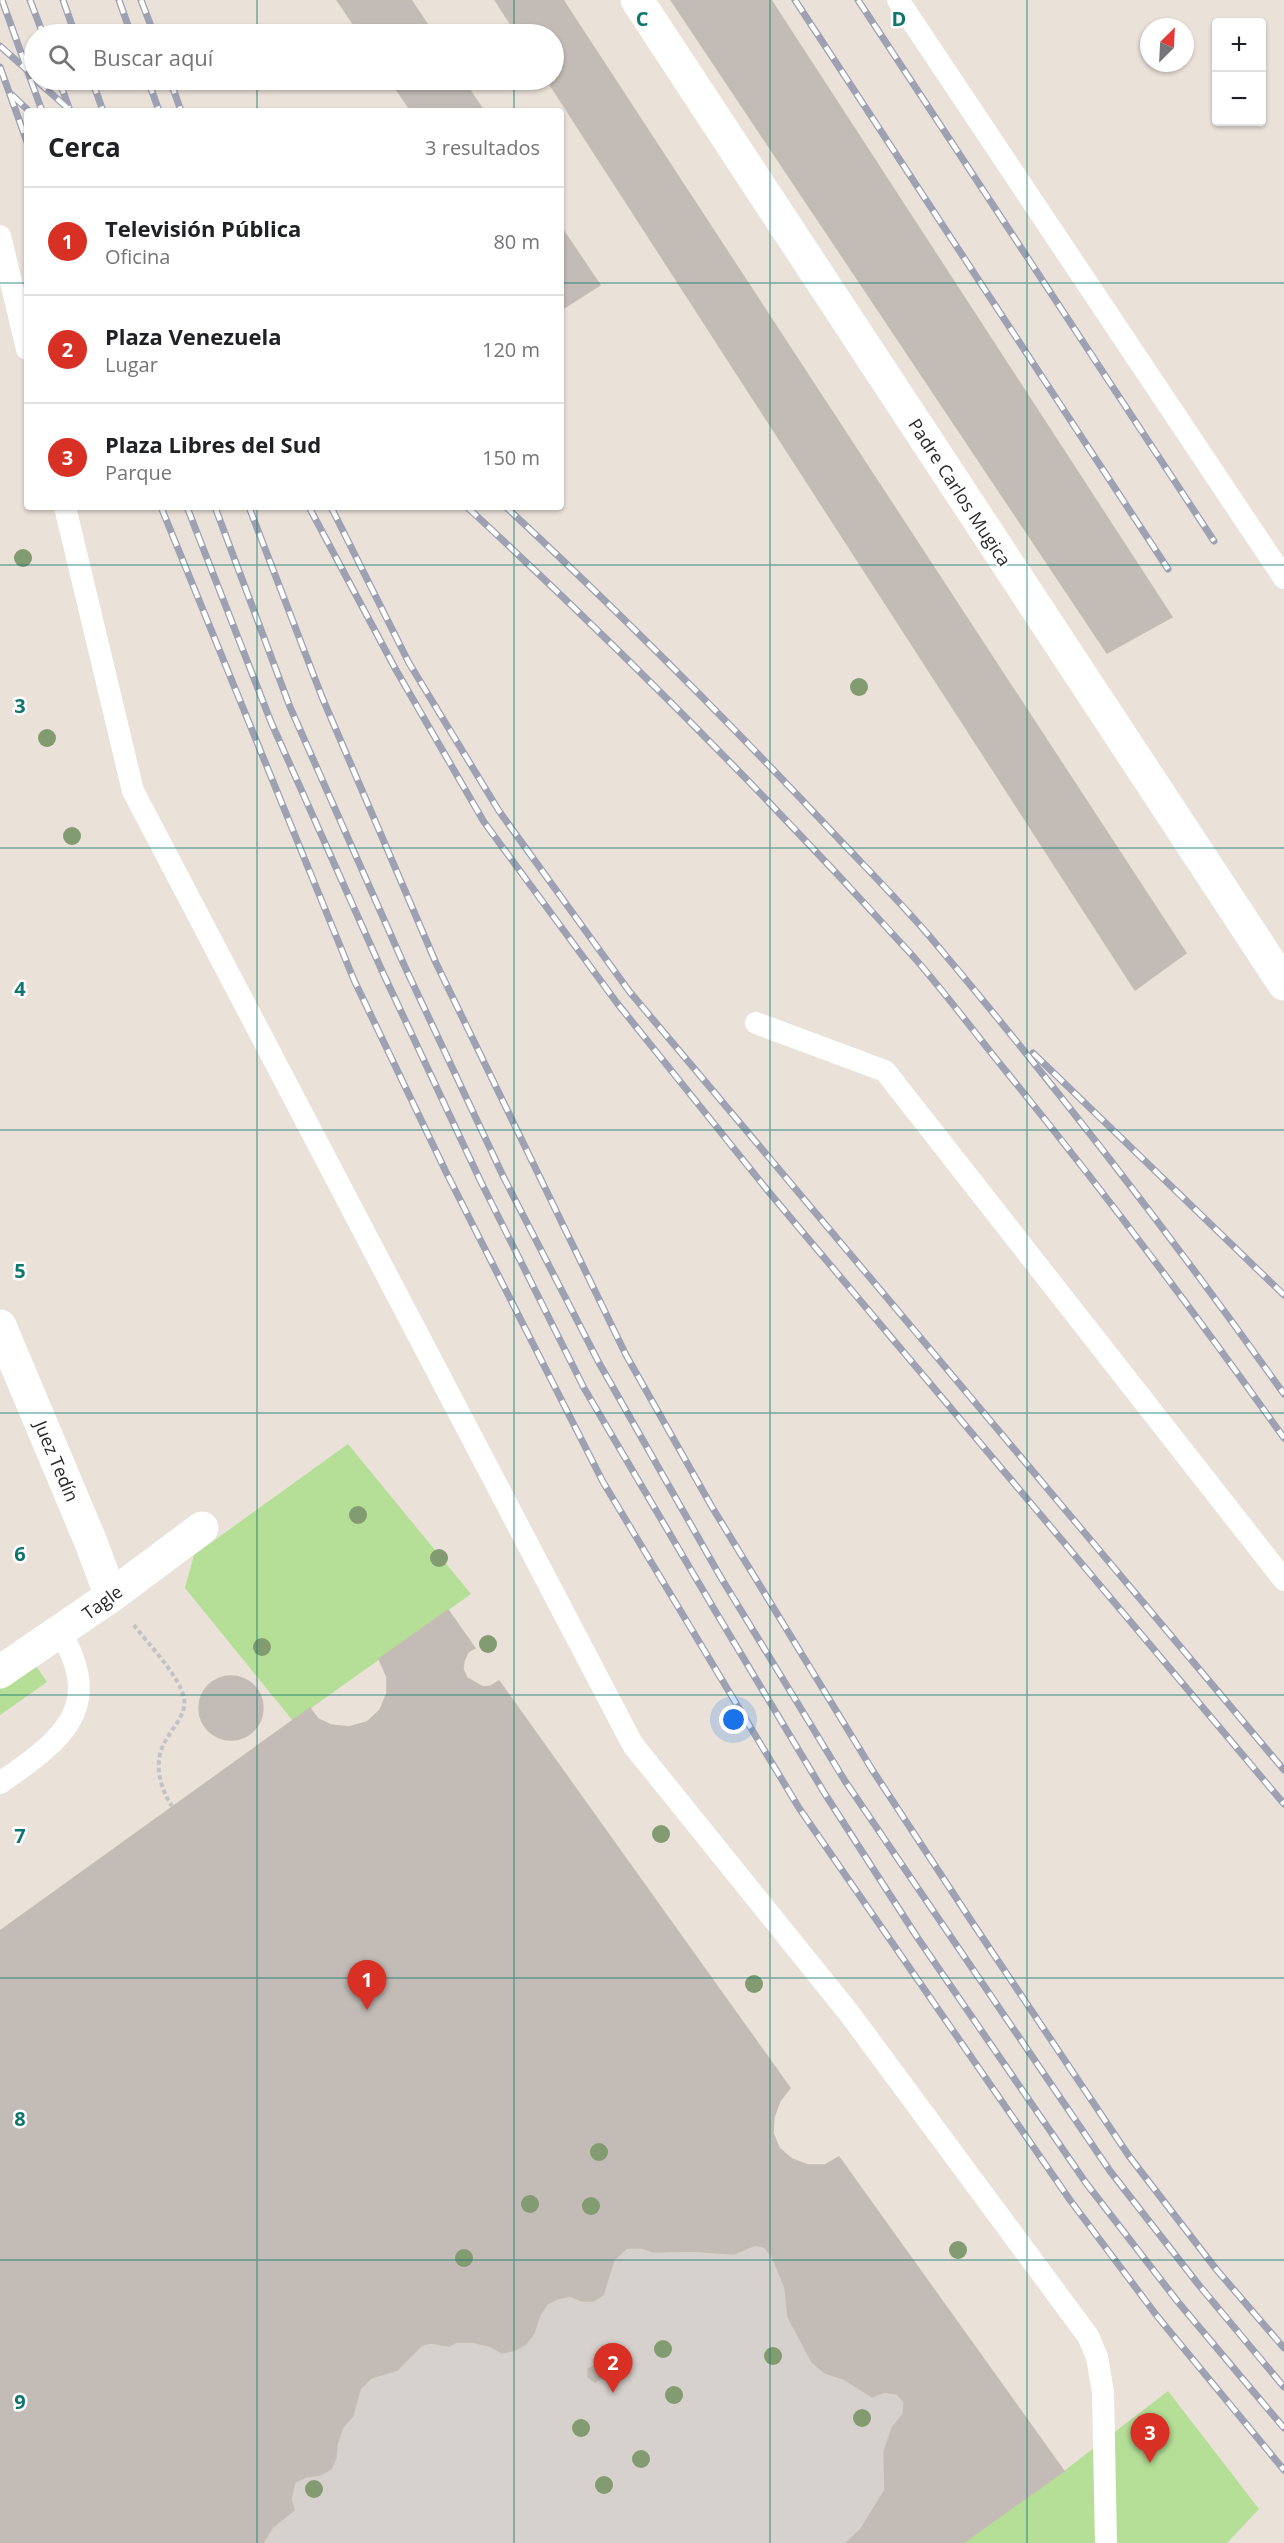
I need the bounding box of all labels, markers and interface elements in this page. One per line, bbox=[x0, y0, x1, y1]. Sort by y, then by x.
text: C bbox=[636, 5, 649, 32]
text: D bbox=[892, 5, 906, 32]
north arrow bbox=[1140, 18, 1194, 72]
map controls bbox=[1212, 18, 1266, 126]
button: + bbox=[1212, 18, 1266, 72]
search box bbox=[24, 24, 564, 90]
icon: search bbox=[45, 41, 78, 74]
text: Buscar aquí bbox=[93, 42, 213, 72]
button: − bbox=[1212, 72, 1266, 126]
text: Cerca bbox=[48, 129, 121, 165]
text: 3 resultados bbox=[425, 134, 540, 161]
text: Televisión Pública bbox=[105, 213, 301, 243]
text: 1 bbox=[62, 228, 73, 255]
text: 80 m bbox=[493, 228, 540, 255]
text: Oficina bbox=[105, 243, 170, 270]
text: Plaza Venezuela bbox=[105, 321, 282, 351]
text: 2 bbox=[62, 336, 73, 363]
text: 120 m bbox=[482, 336, 540, 363]
text: Lugar bbox=[105, 351, 158, 378]
street label: Padre Carlos Mugica bbox=[903, 414, 1017, 570]
text: Plaza Libres del Sud bbox=[105, 429, 321, 459]
text: 3 bbox=[62, 444, 73, 471]
text: 150 m bbox=[482, 444, 540, 471]
text: Parque bbox=[105, 459, 172, 486]
text: 3 bbox=[14, 692, 26, 719]
text: 4 bbox=[14, 975, 26, 1002]
text: 5 bbox=[14, 1257, 26, 1284]
street label: Juez Tedín bbox=[28, 1415, 85, 1505]
text: 6 bbox=[14, 1540, 26, 1567]
street label: Tagle bbox=[77, 1579, 127, 1625]
your location bbox=[719, 1705, 748, 1734]
text: 7 bbox=[14, 1822, 26, 1849]
pin: 1 bbox=[348, 1960, 386, 2010]
text: 8 bbox=[14, 2105, 26, 2132]
pin: 2 bbox=[594, 2344, 632, 2393]
text: 9 bbox=[14, 2388, 26, 2415]
pin: 3 bbox=[1130, 2414, 1170, 2463]

